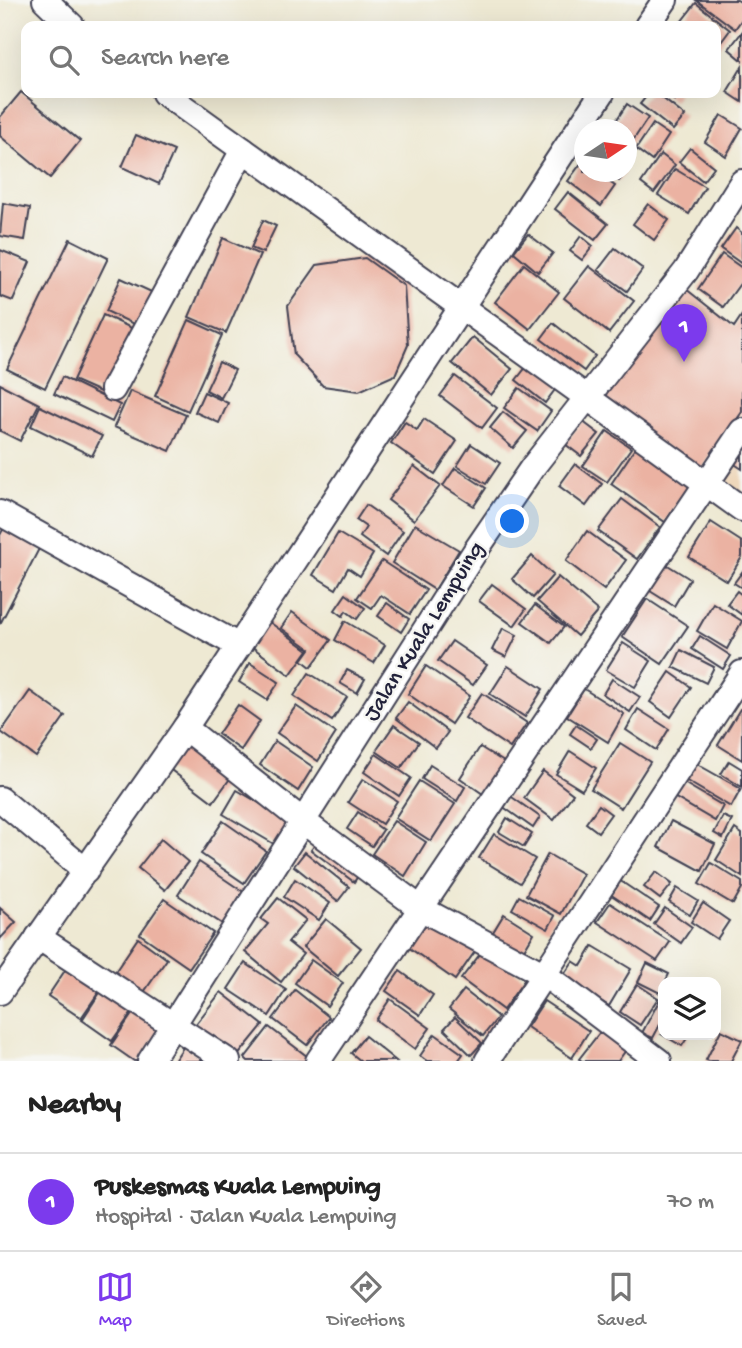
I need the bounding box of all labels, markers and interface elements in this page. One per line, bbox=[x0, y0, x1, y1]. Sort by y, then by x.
search box bbox=[21, 21, 721, 98]
icon: search bbox=[45, 41, 83, 79]
text: Search here bbox=[101, 44, 229, 75]
north arrow bbox=[574, 119, 637, 182]
pin: 1 bbox=[661, 304, 707, 362]
your location bbox=[495, 504, 529, 538]
street label: Jalan Kuala Lempuing bbox=[359, 537, 491, 727]
map controls bbox=[658, 977, 721, 1040]
button: layers bbox=[658, 977, 721, 1040]
text: Nearby bbox=[28, 1089, 121, 1124]
text: Puskesmas Kuala Lempuing bbox=[95, 1173, 381, 1204]
text: 1 bbox=[46, 1189, 56, 1216]
text: 70 m bbox=[667, 1189, 714, 1216]
text: Hospital · Jalan Kuala Lempuing bbox=[95, 1204, 397, 1231]
tab: Map bbox=[96, 1268, 134, 1333]
tab: Directions bbox=[327, 1268, 404, 1333]
tab: Saved bbox=[597, 1268, 646, 1333]

